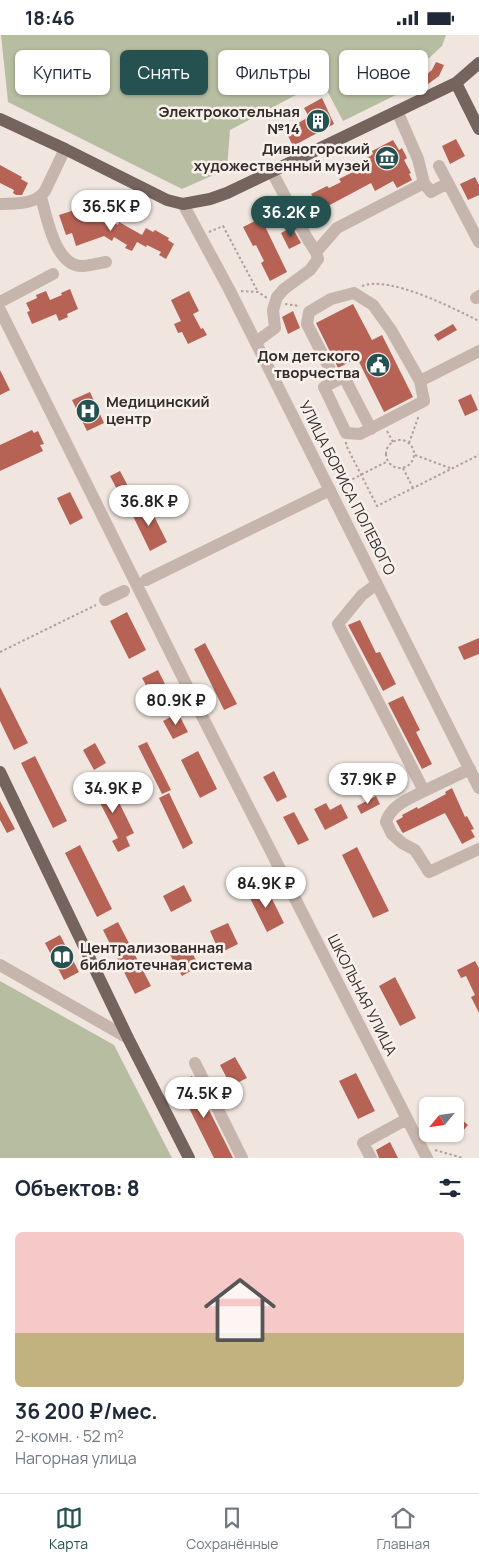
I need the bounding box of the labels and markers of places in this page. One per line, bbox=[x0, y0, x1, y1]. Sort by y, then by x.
place label: Электрокотельная №14 bbox=[158, 101, 300, 139]
building icon: Электрокотельная №14 bbox=[305, 108, 331, 134]
place label: Дивногорский художественный музей bbox=[194, 138, 370, 176]
museum icon: Дивногорский художественный музей bbox=[374, 145, 400, 171]
pin: 36.5K ₽ bbox=[65, 189, 157, 232]
pin: 36.2K ₽ bbox=[245, 195, 337, 238]
place label: Дом детского творчества bbox=[257, 345, 360, 383]
public building icon: Дом детского творчества bbox=[365, 352, 391, 378]
place label: Медицинский центр bbox=[106, 391, 210, 429]
hospital icon: Медицинский центр bbox=[75, 398, 101, 424]
pin: 36.8K ₽ bbox=[103, 485, 195, 527]
pin: 80.9K ₽ bbox=[130, 683, 222, 726]
pin: 37.9K ₽ bbox=[322, 763, 414, 805]
pin: 34.9K ₽ bbox=[67, 771, 159, 814]
pin: 84.9K ₽ bbox=[220, 867, 312, 909]
place label: Централизованная библиотечная система bbox=[80, 937, 252, 975]
library icon: Централизованная библиотечная система bbox=[49, 944, 75, 970]
pin: 74.5K ₽ bbox=[158, 1077, 250, 1119]

